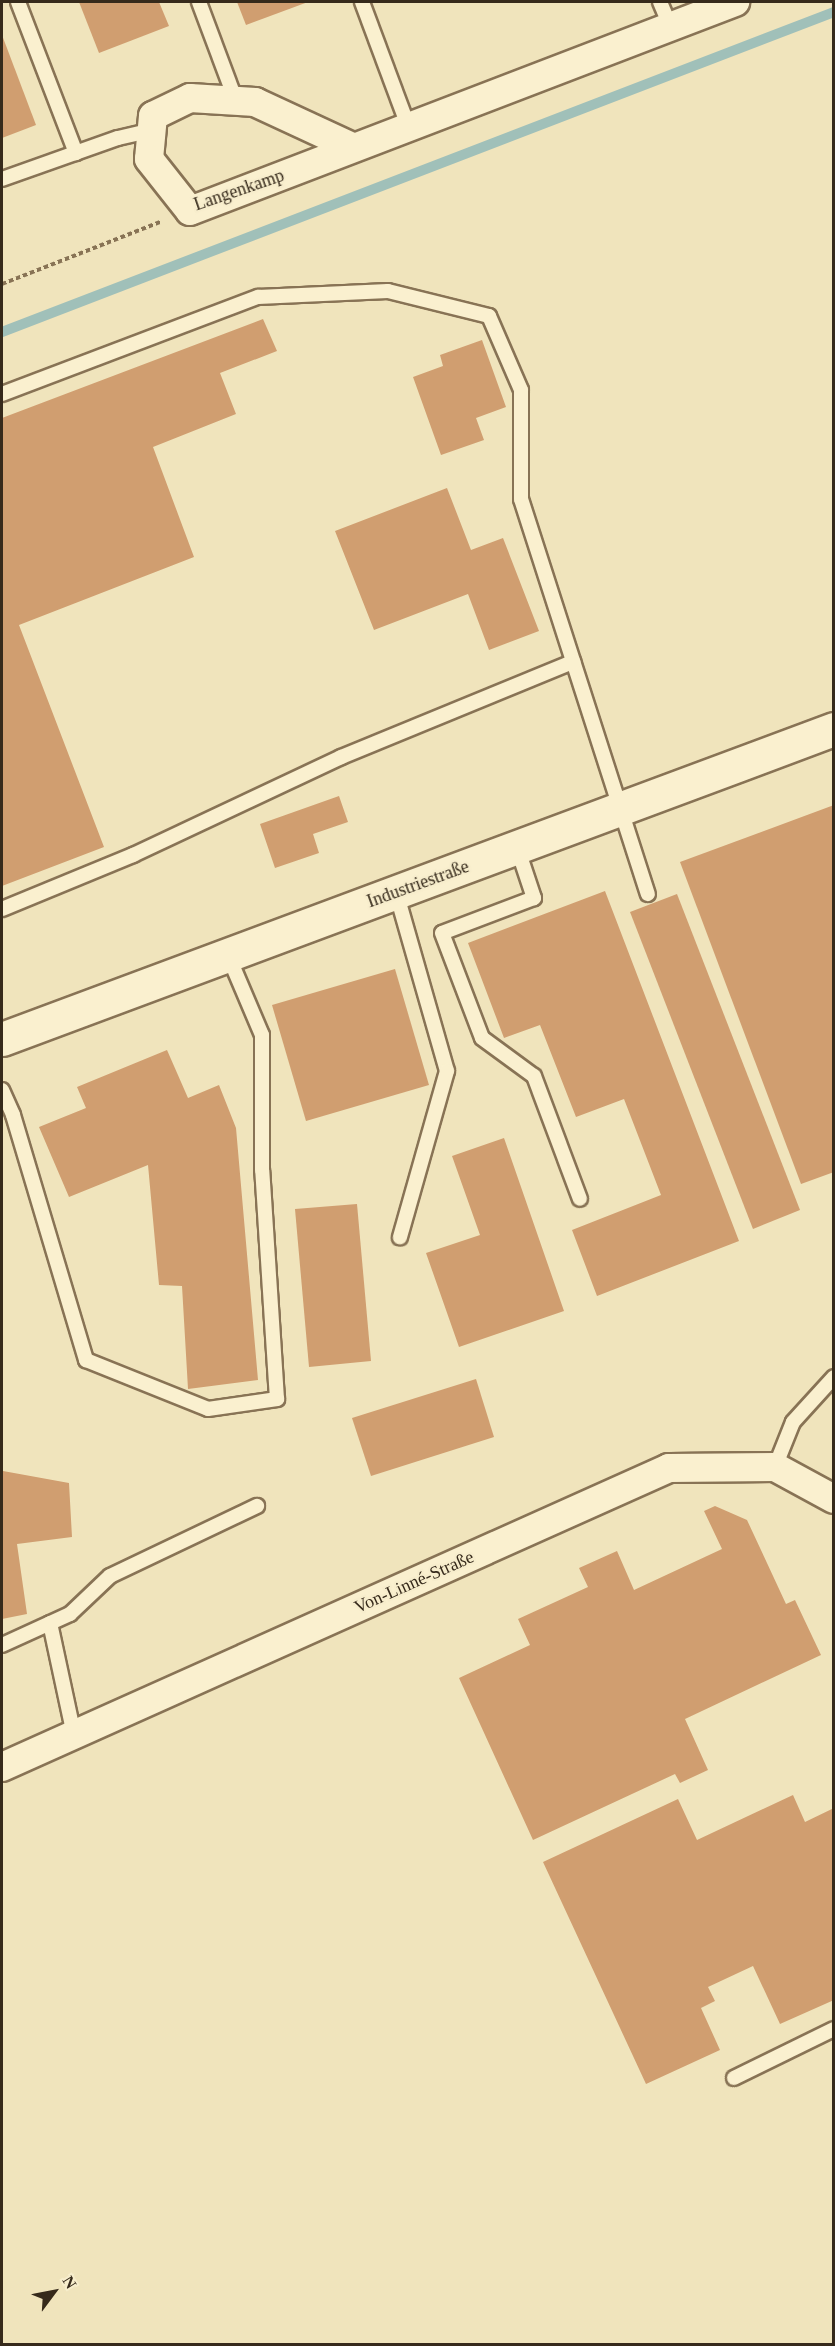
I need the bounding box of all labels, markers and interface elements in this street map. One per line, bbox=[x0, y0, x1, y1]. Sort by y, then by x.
street label: Langenkamp bbox=[191, 164, 287, 216]
street label: Industriestraße bbox=[364, 856, 472, 912]
street label: Von-Linné-Straße bbox=[351, 1546, 477, 1618]
north arrow bbox=[24, 2262, 84, 2322]
text: N bbox=[59, 2273, 80, 2292]

